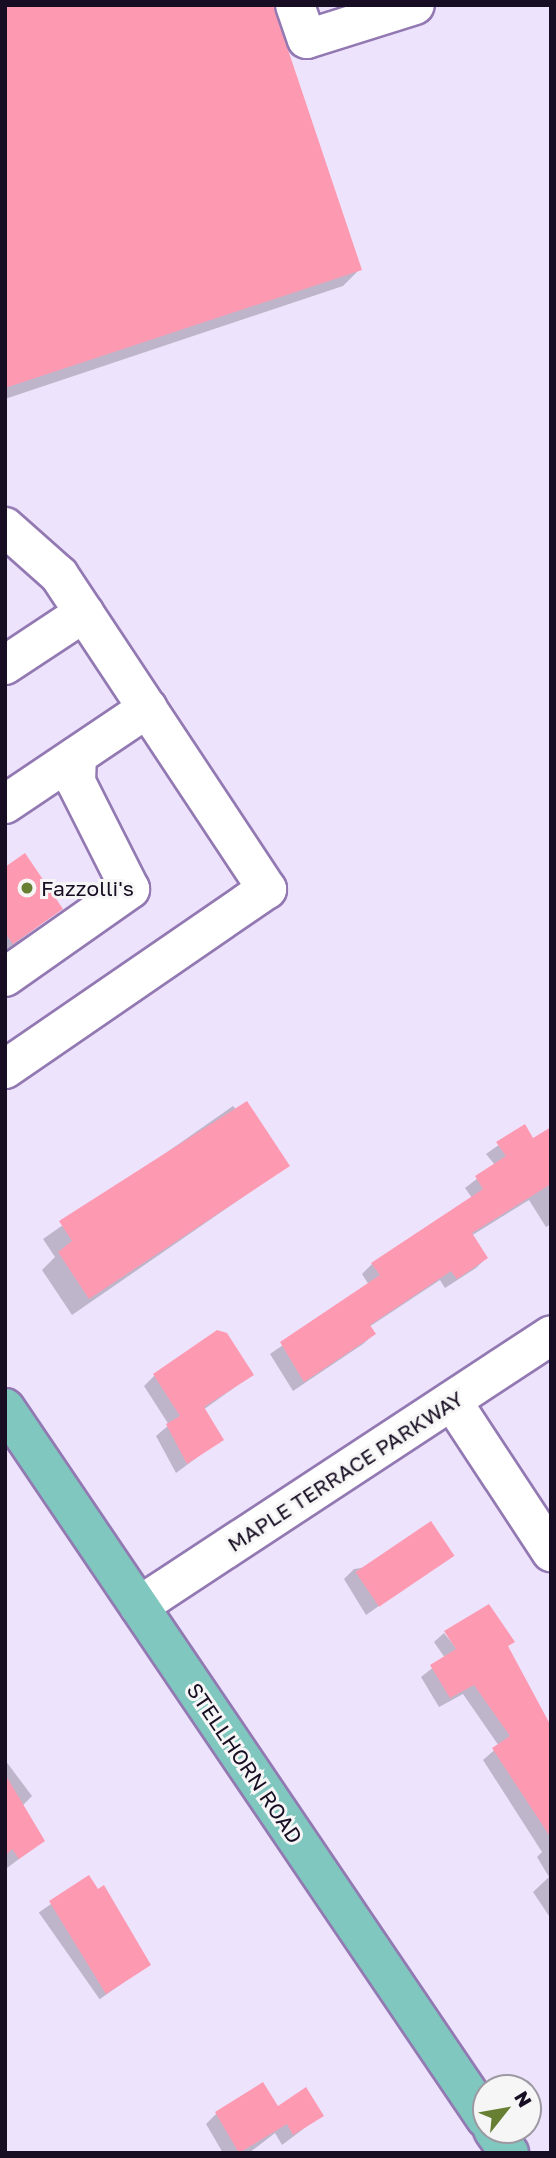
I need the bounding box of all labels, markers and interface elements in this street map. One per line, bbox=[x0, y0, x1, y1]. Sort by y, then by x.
place label: Fazzolli's bbox=[41, 875, 134, 901]
marker: Fazzolli's bbox=[19, 880, 35, 896]
street label: MAPLE TERRACE PARKWAY bbox=[223, 1385, 467, 1557]
street label: STELLHORN ROAD bbox=[182, 1678, 308, 1848]
north arrow bbox=[472, 2074, 542, 2144]
text: N bbox=[510, 2087, 537, 2111]

